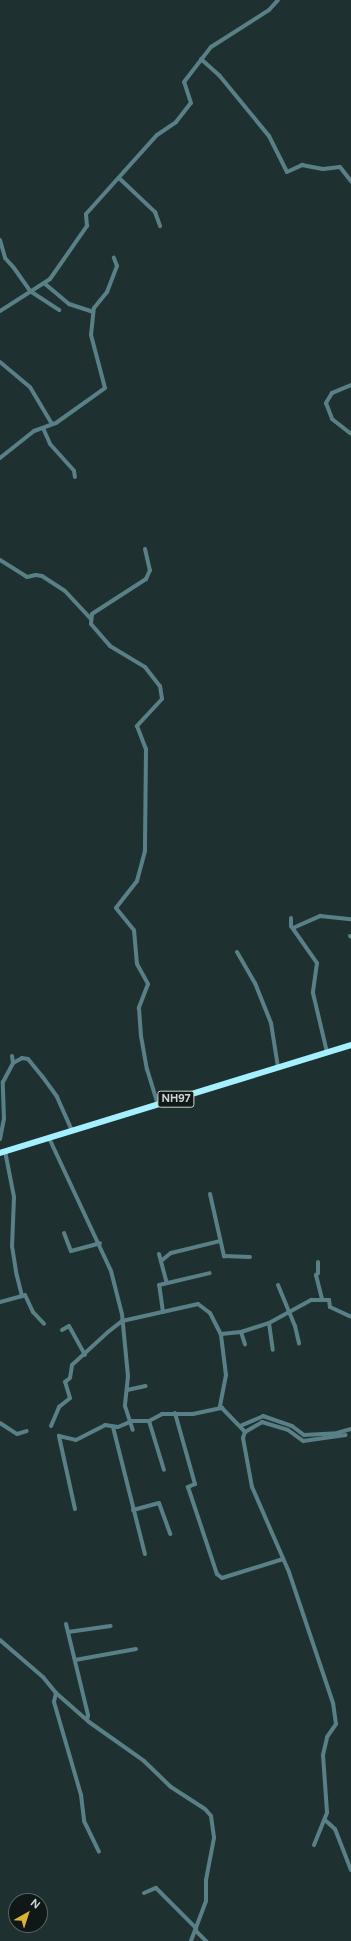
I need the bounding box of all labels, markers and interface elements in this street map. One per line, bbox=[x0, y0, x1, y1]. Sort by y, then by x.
road number: NH97 bbox=[157, 1090, 195, 1108]
north arrow bbox=[8, 1893, 48, 1933]
text: N bbox=[28, 1896, 43, 1912]

